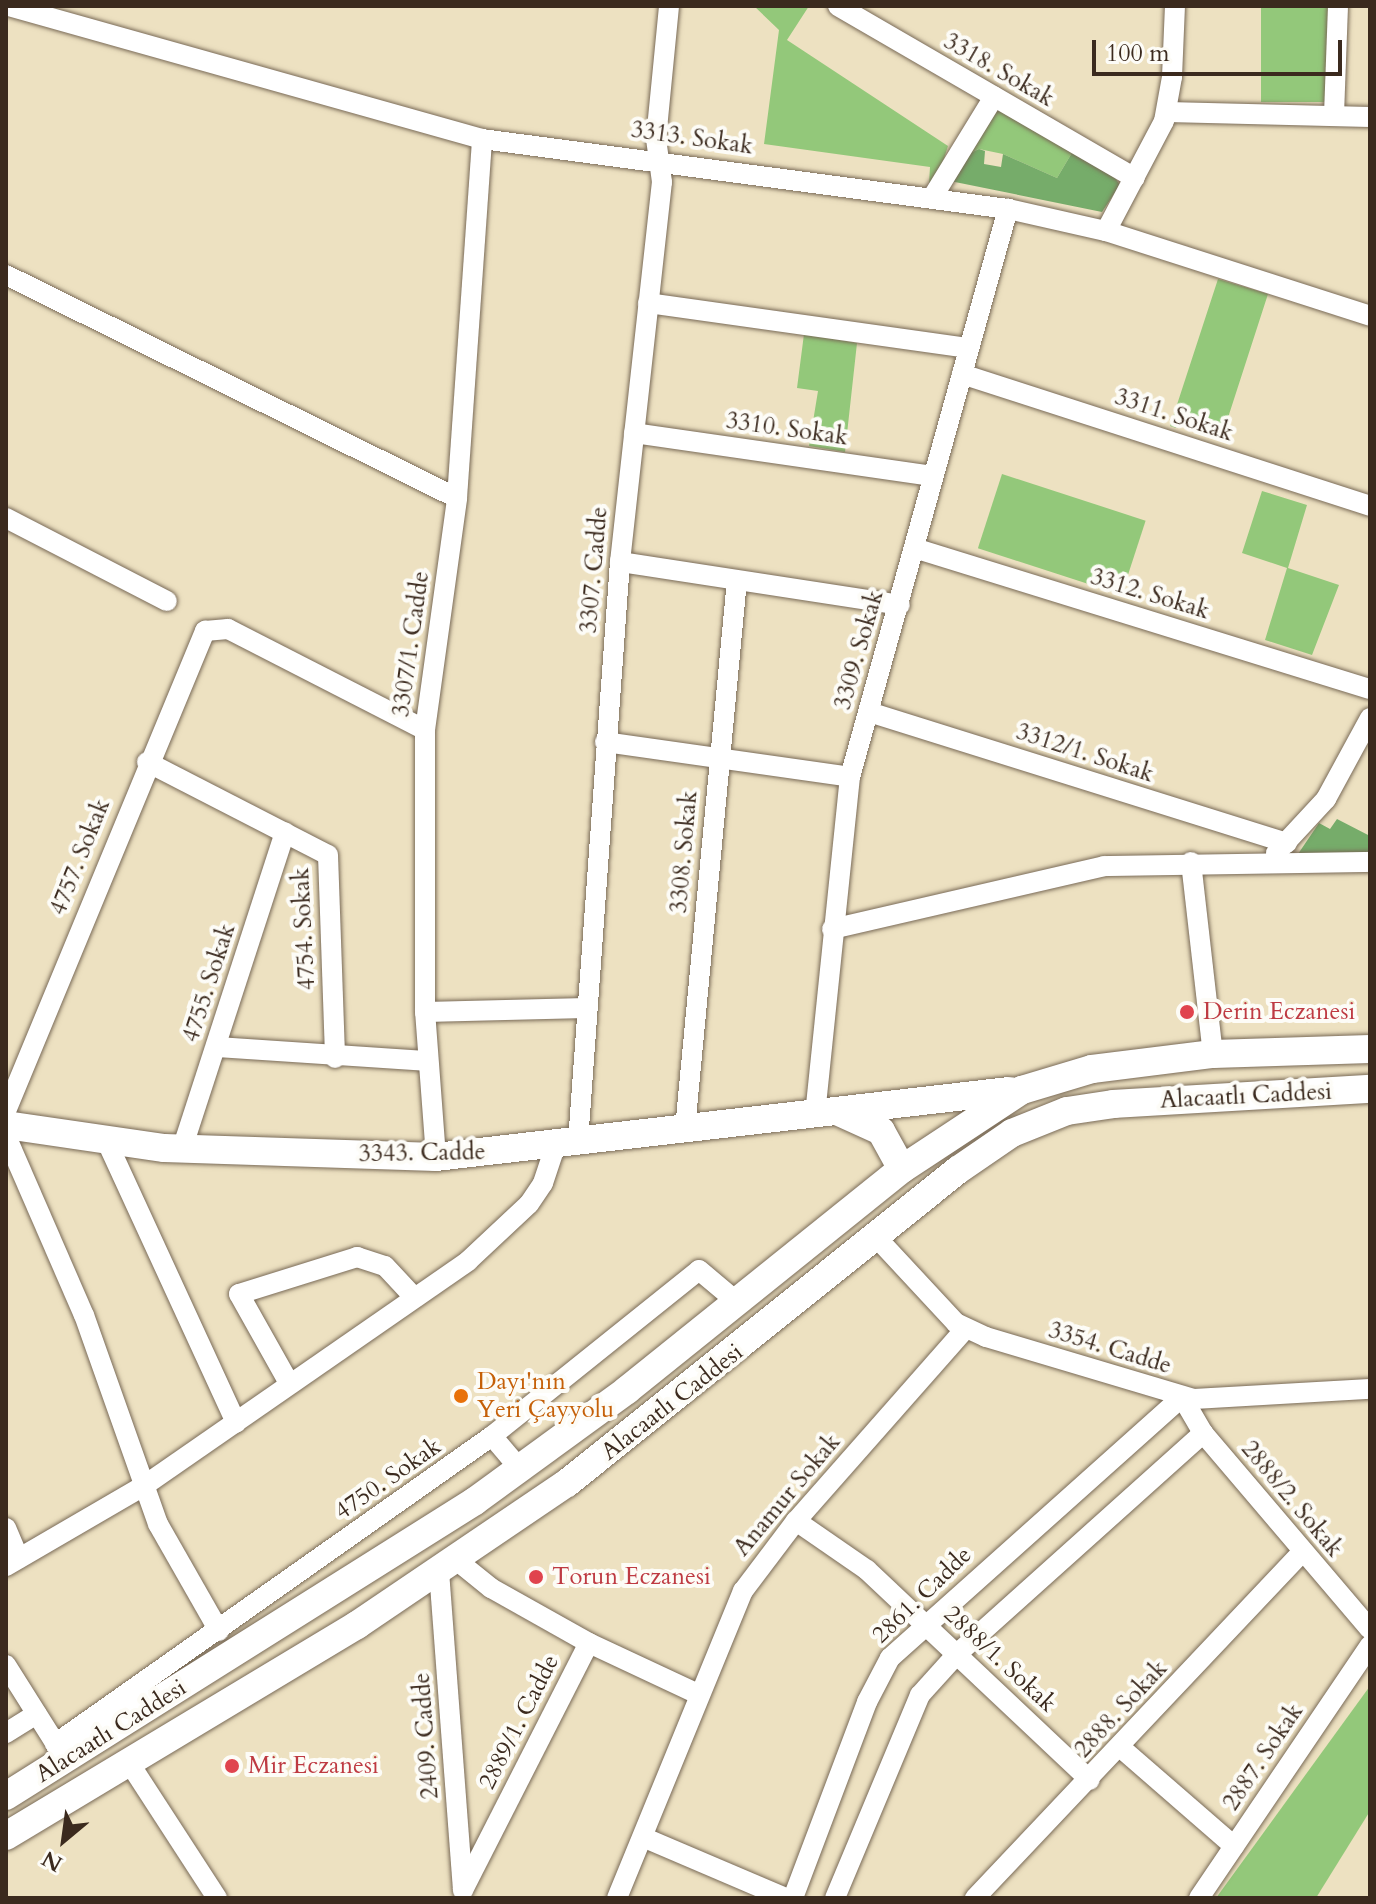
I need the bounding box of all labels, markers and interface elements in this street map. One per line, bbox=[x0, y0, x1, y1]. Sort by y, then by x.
scale bar bbox=[1096, 24, 1346, 74]
street label: 3318. Sokak bbox=[939, 27, 1059, 113]
text: 100 m bbox=[1106, 37, 1170, 70]
street label: 3313. Sokak bbox=[629, 115, 755, 161]
street label: 3311. Sokak bbox=[1111, 382, 1237, 448]
street label: 3310. Sokak bbox=[724, 406, 850, 452]
street label: 3307. Cadde bbox=[574, 506, 614, 634]
street label: 3312. Sokak bbox=[1087, 562, 1213, 626]
street label: 3307/1. Cadde bbox=[387, 569, 435, 719]
street label: 3309. Sokak bbox=[828, 587, 890, 713]
street label: 3312/1. Sokak bbox=[1013, 717, 1157, 789]
street label: 3308. Sokak bbox=[664, 790, 704, 914]
street label: 4757. Sokak bbox=[44, 795, 116, 919]
street label: 4754. Sokak bbox=[286, 867, 322, 991]
street label: 4755. Sokak bbox=[176, 920, 242, 1046]
place label: Derin Eczanesi bbox=[1203, 998, 1355, 1026]
marker: Derin Eczanesi bbox=[1178, 1003, 1196, 1021]
street label: Alacaatlı Caddesi bbox=[1159, 1077, 1333, 1115]
street label: 3343. Cadde bbox=[358, 1137, 486, 1169]
street label: 3354. Cadde bbox=[1045, 1316, 1175, 1380]
street label: Alacaatlı Caddesi bbox=[595, 1338, 749, 1466]
place label: Dayı'nın Yeri Çayyolu bbox=[477, 1368, 614, 1424]
marker: Dayı'nın Yeri Çayyolu bbox=[452, 1387, 470, 1405]
street label: Anamur Sokak bbox=[728, 1428, 846, 1562]
street label: 4750. Sokak bbox=[329, 1432, 447, 1526]
street label: 2888/2. Sokak bbox=[1235, 1435, 1349, 1563]
street label: 2861. Cadde bbox=[866, 1541, 978, 1649]
place label: Torun Eczanesi bbox=[552, 1563, 711, 1591]
marker: Torun Eczanesi bbox=[527, 1568, 545, 1586]
street label: 2888/1. Sokak bbox=[938, 1600, 1062, 1718]
street label: 2889/1. Cadde bbox=[473, 1650, 565, 1794]
street label: 2888. Sokak bbox=[1069, 1654, 1173, 1764]
street label: 2409. Cadde bbox=[407, 1672, 445, 1800]
street label: Alacaatlı Caddesi bbox=[30, 1673, 192, 1789]
street label: 2887. Sokak bbox=[1217, 1698, 1309, 1816]
place label: Mir Eczanesi bbox=[248, 1752, 379, 1780]
marker: Mir Eczanesi bbox=[223, 1757, 241, 1775]
north arrow bbox=[24, 1800, 104, 1880]
text: N bbox=[37, 1843, 68, 1879]

